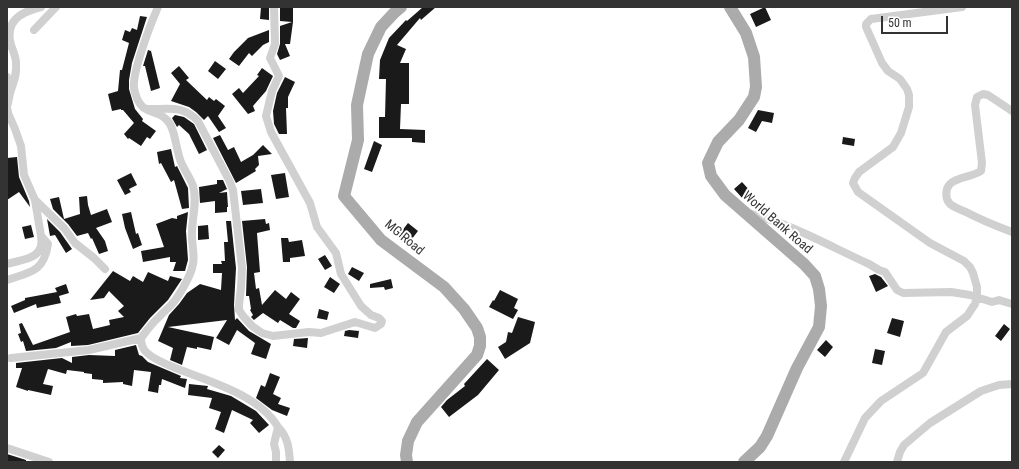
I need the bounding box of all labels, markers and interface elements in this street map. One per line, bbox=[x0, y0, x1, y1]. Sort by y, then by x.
scale bar bbox=[883, 8, 950, 34]
text: 50 m bbox=[888, 16, 912, 30]
street label: World Bank Road bbox=[739, 189, 815, 257]
street label: MG Road bbox=[381, 217, 427, 259]

